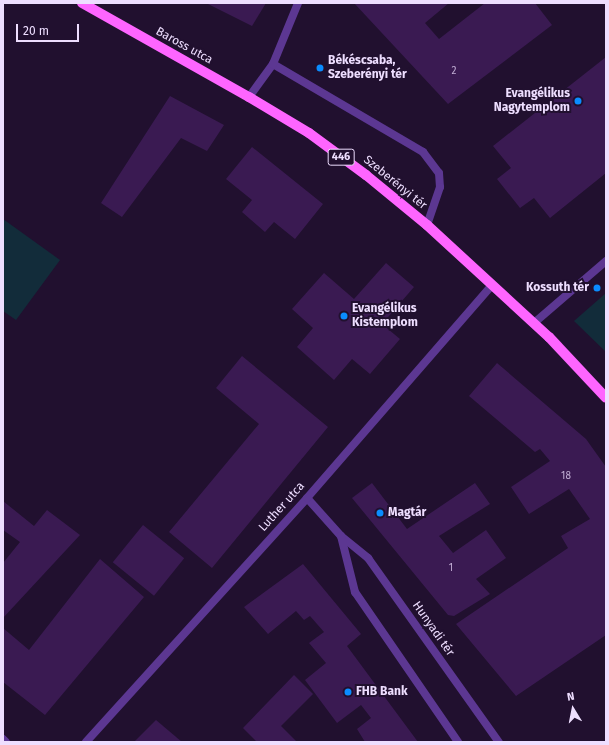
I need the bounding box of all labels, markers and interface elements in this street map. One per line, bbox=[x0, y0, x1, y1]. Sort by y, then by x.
scale bar bbox=[18, 16, 81, 42]
text: 20 m bbox=[23, 24, 49, 38]
street label: Baross utca bbox=[153, 25, 215, 67]
place label: Békéscsaba, Szeberényi tér bbox=[328, 54, 407, 82]
marker: Békéscsaba, Szeberényi tér bbox=[315, 63, 325, 73]
house number: 2 bbox=[452, 66, 456, 78]
place label: Evangélikus Nagytemplom bbox=[494, 87, 570, 115]
marker: Evangélikus Nagytemplom bbox=[573, 96, 583, 106]
road number: 446 bbox=[327, 148, 355, 166]
street label: Szeberényi tér bbox=[360, 153, 430, 213]
place label: Kossuth tér bbox=[526, 281, 589, 295]
marker: Kossuth tér bbox=[592, 283, 602, 293]
place label: Evangélikus Kistemplom bbox=[352, 302, 418, 330]
marker: Evangélikus Kistemplom bbox=[339, 311, 349, 321]
house number: 18 bbox=[561, 471, 571, 483]
street label: Luther utca bbox=[256, 479, 308, 535]
place label: Magtár bbox=[388, 506, 426, 520]
marker: Magtár bbox=[375, 508, 385, 518]
house number: 1 bbox=[449, 563, 453, 575]
street label: Hunyadi tér bbox=[409, 599, 457, 659]
place label: FHB Bank bbox=[356, 685, 408, 699]
marker: FHB Bank bbox=[343, 687, 353, 697]
north arrow bbox=[553, 689, 593, 729]
text: N bbox=[566, 690, 576, 704]

